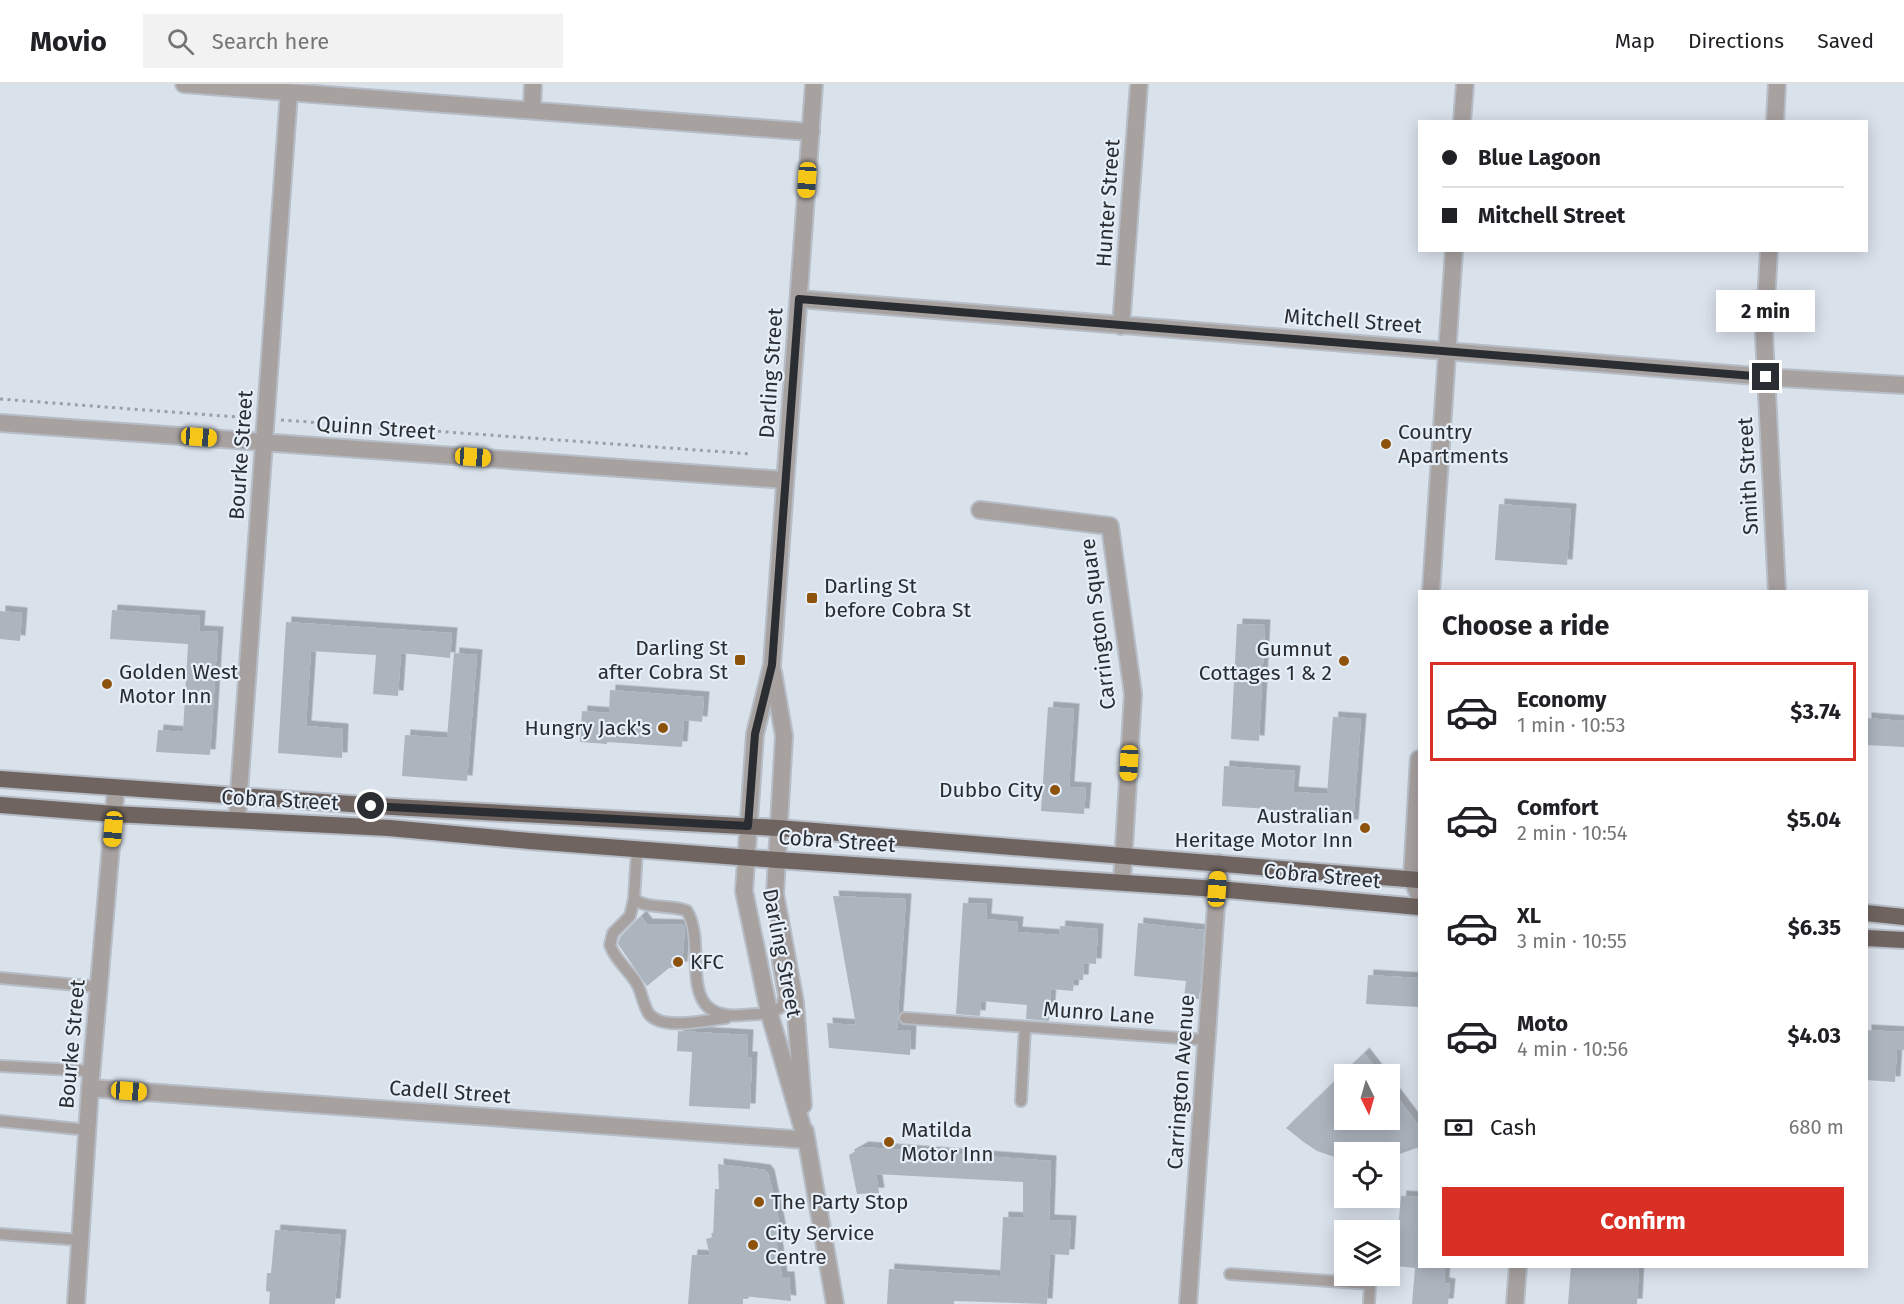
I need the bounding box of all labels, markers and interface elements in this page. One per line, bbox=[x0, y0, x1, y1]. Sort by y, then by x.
search box bbox=[143, 14, 563, 68]
text: Movio bbox=[30, 25, 107, 58]
icon: search bbox=[164, 25, 197, 58]
text: Search here bbox=[212, 28, 329, 55]
text: Map bbox=[1615, 28, 1655, 54]
text: Directions bbox=[1688, 28, 1784, 54]
text: Saved bbox=[1817, 28, 1874, 54]
street label: Hunter Street bbox=[1091, 138, 1125, 268]
text: Blue Lagoon bbox=[1478, 144, 1601, 171]
car bbox=[797, 161, 817, 199]
text: Mitchell Street bbox=[1478, 202, 1625, 229]
callout: 2 min bbox=[1716, 290, 1816, 332]
text: 2 min bbox=[1741, 299, 1790, 323]
street label: Mitchell Street bbox=[1283, 303, 1423, 339]
street label: Darling Street bbox=[753, 306, 789, 439]
route end bbox=[1752, 363, 1779, 390]
street label: Bourke Street bbox=[224, 389, 259, 521]
street label: Quinn Street bbox=[315, 411, 437, 445]
street label: Smith Street bbox=[1732, 416, 1764, 535]
place label: Country Apartments bbox=[1398, 419, 1509, 469]
car bbox=[180, 427, 218, 447]
marker: Country Apartments bbox=[1379, 437, 1393, 451]
car bbox=[454, 447, 492, 467]
street label: Carrington Square bbox=[1075, 537, 1121, 711]
place label: Darling St before Cobra St bbox=[824, 573, 971, 623]
marker: Darling St before Cobra St bbox=[805, 591, 819, 605]
text: Choose a ride bbox=[1442, 610, 1609, 642]
place label: Darling St after Cobra St bbox=[598, 635, 728, 685]
place label: Gumnut Cottages 1 & 2 bbox=[1199, 636, 1332, 686]
marker: Darling St after Cobra St bbox=[733, 653, 747, 667]
marker: Gumnut Cottages 1 & 2 bbox=[1337, 654, 1351, 668]
place label: Golden West Motor Inn bbox=[119, 659, 239, 709]
marker: Golden West Motor Inn bbox=[100, 677, 114, 691]
icon: car bbox=[1445, 685, 1499, 739]
text: Economy bbox=[1517, 686, 1606, 713]
text: $3.74 bbox=[1790, 698, 1841, 725]
text: 1 min · 10:53 bbox=[1517, 713, 1625, 737]
place label: Hungry Jack's bbox=[524, 715, 651, 741]
marker: Hungry Jack's bbox=[656, 721, 670, 735]
car bbox=[1119, 745, 1139, 781]
place label: Dubbo City bbox=[939, 777, 1044, 803]
marker: Dubbo City bbox=[1048, 783, 1062, 797]
street label: Cobra Street bbox=[221, 784, 340, 816]
route start bbox=[357, 792, 384, 819]
icon: car bbox=[1445, 793, 1499, 847]
text: Comfort bbox=[1517, 794, 1598, 821]
place label: Australian Heritage Motor Inn bbox=[1174, 803, 1353, 853]
text: $5.04 bbox=[1787, 806, 1841, 833]
car bbox=[102, 810, 124, 848]
marker: Australian Heritage Motor Inn bbox=[1358, 821, 1372, 835]
text: 2 min · 10:54 bbox=[1517, 821, 1627, 845]
street label: Cobra Street bbox=[778, 824, 897, 858]
street label: Cobra Street bbox=[1262, 858, 1382, 894]
car bbox=[1207, 870, 1227, 908]
street label: Darling Street bbox=[757, 886, 807, 1020]
icon: car bbox=[1445, 901, 1499, 955]
text: XL bbox=[1517, 902, 1541, 929]
text: $6.35 bbox=[1788, 914, 1841, 941]
text: 3 min · 10:55 bbox=[1517, 929, 1627, 953]
place label: KFC bbox=[690, 949, 724, 975]
marker: KFC bbox=[671, 955, 685, 969]
street label: Bourke Street bbox=[53, 978, 91, 1110]
street label: Carrington Avenue bbox=[1162, 994, 1200, 1170]
street label: Munro Lane bbox=[1042, 996, 1156, 1030]
icon: car bbox=[1445, 1009, 1499, 1063]
text: Moto bbox=[1517, 1010, 1568, 1037]
text: $4.03 bbox=[1787, 1022, 1841, 1049]
text: 4 min · 10:56 bbox=[1517, 1037, 1628, 1061]
north arrow bbox=[1334, 1064, 1400, 1130]
map controls bbox=[1334, 1064, 1400, 1286]
street label: Cadell Street bbox=[388, 1075, 512, 1109]
car bbox=[110, 1081, 148, 1101]
icon: cash bbox=[1442, 1111, 1475, 1144]
text: Cash bbox=[1490, 1114, 1537, 1141]
text: 680 m bbox=[1789, 1115, 1844, 1139]
place label: Matilda Motor Inn bbox=[901, 1117, 994, 1167]
marker: Matilda Motor Inn bbox=[882, 1135, 896, 1149]
button: locate bbox=[1334, 1142, 1400, 1208]
button: Confirm bbox=[1442, 1187, 1844, 1256]
place label: The Party Stop bbox=[771, 1189, 909, 1215]
marker: The Party Stop bbox=[752, 1195, 766, 1209]
place label: City Service Centre bbox=[765, 1220, 874, 1270]
button: layers bbox=[1334, 1220, 1400, 1286]
marker: City Service Centre bbox=[746, 1238, 760, 1252]

